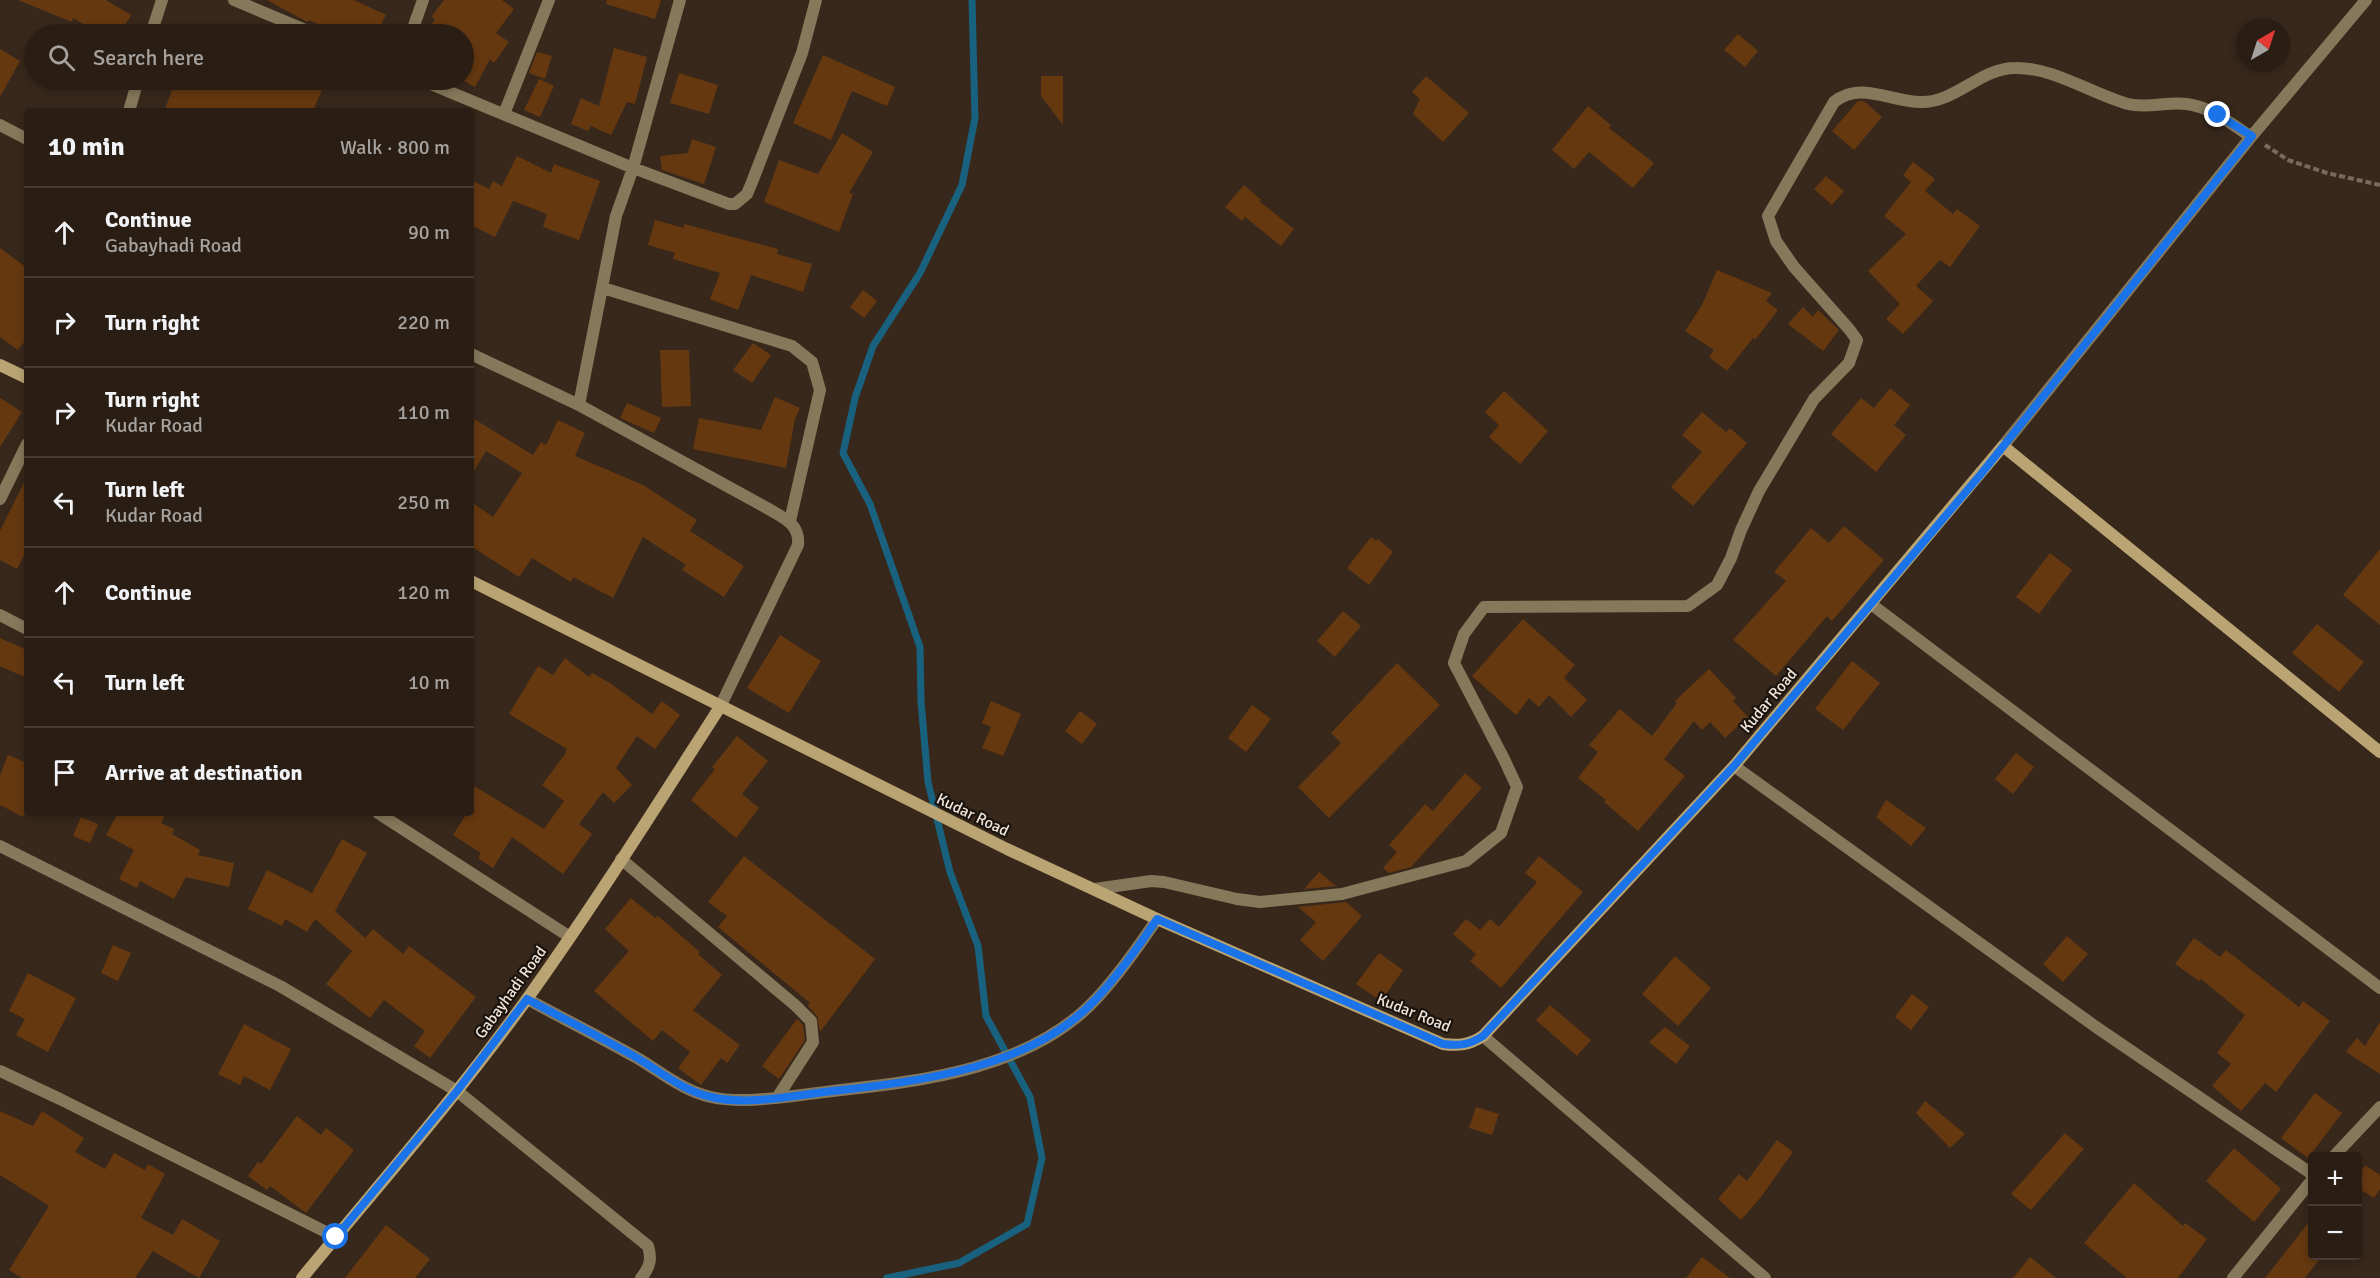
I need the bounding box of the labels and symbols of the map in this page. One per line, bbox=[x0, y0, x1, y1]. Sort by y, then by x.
north arrow bbox=[2236, 18, 2290, 72]
route end bbox=[2204, 101, 2230, 127]
street label: Kudar Road bbox=[1736, 664, 1802, 737]
street label: Kudar Road bbox=[933, 789, 1012, 841]
street label: Gabayhadi Road bbox=[471, 942, 551, 1043]
street label: Kudar Road bbox=[1374, 989, 1454, 1037]
route start bbox=[322, 1223, 348, 1249]

